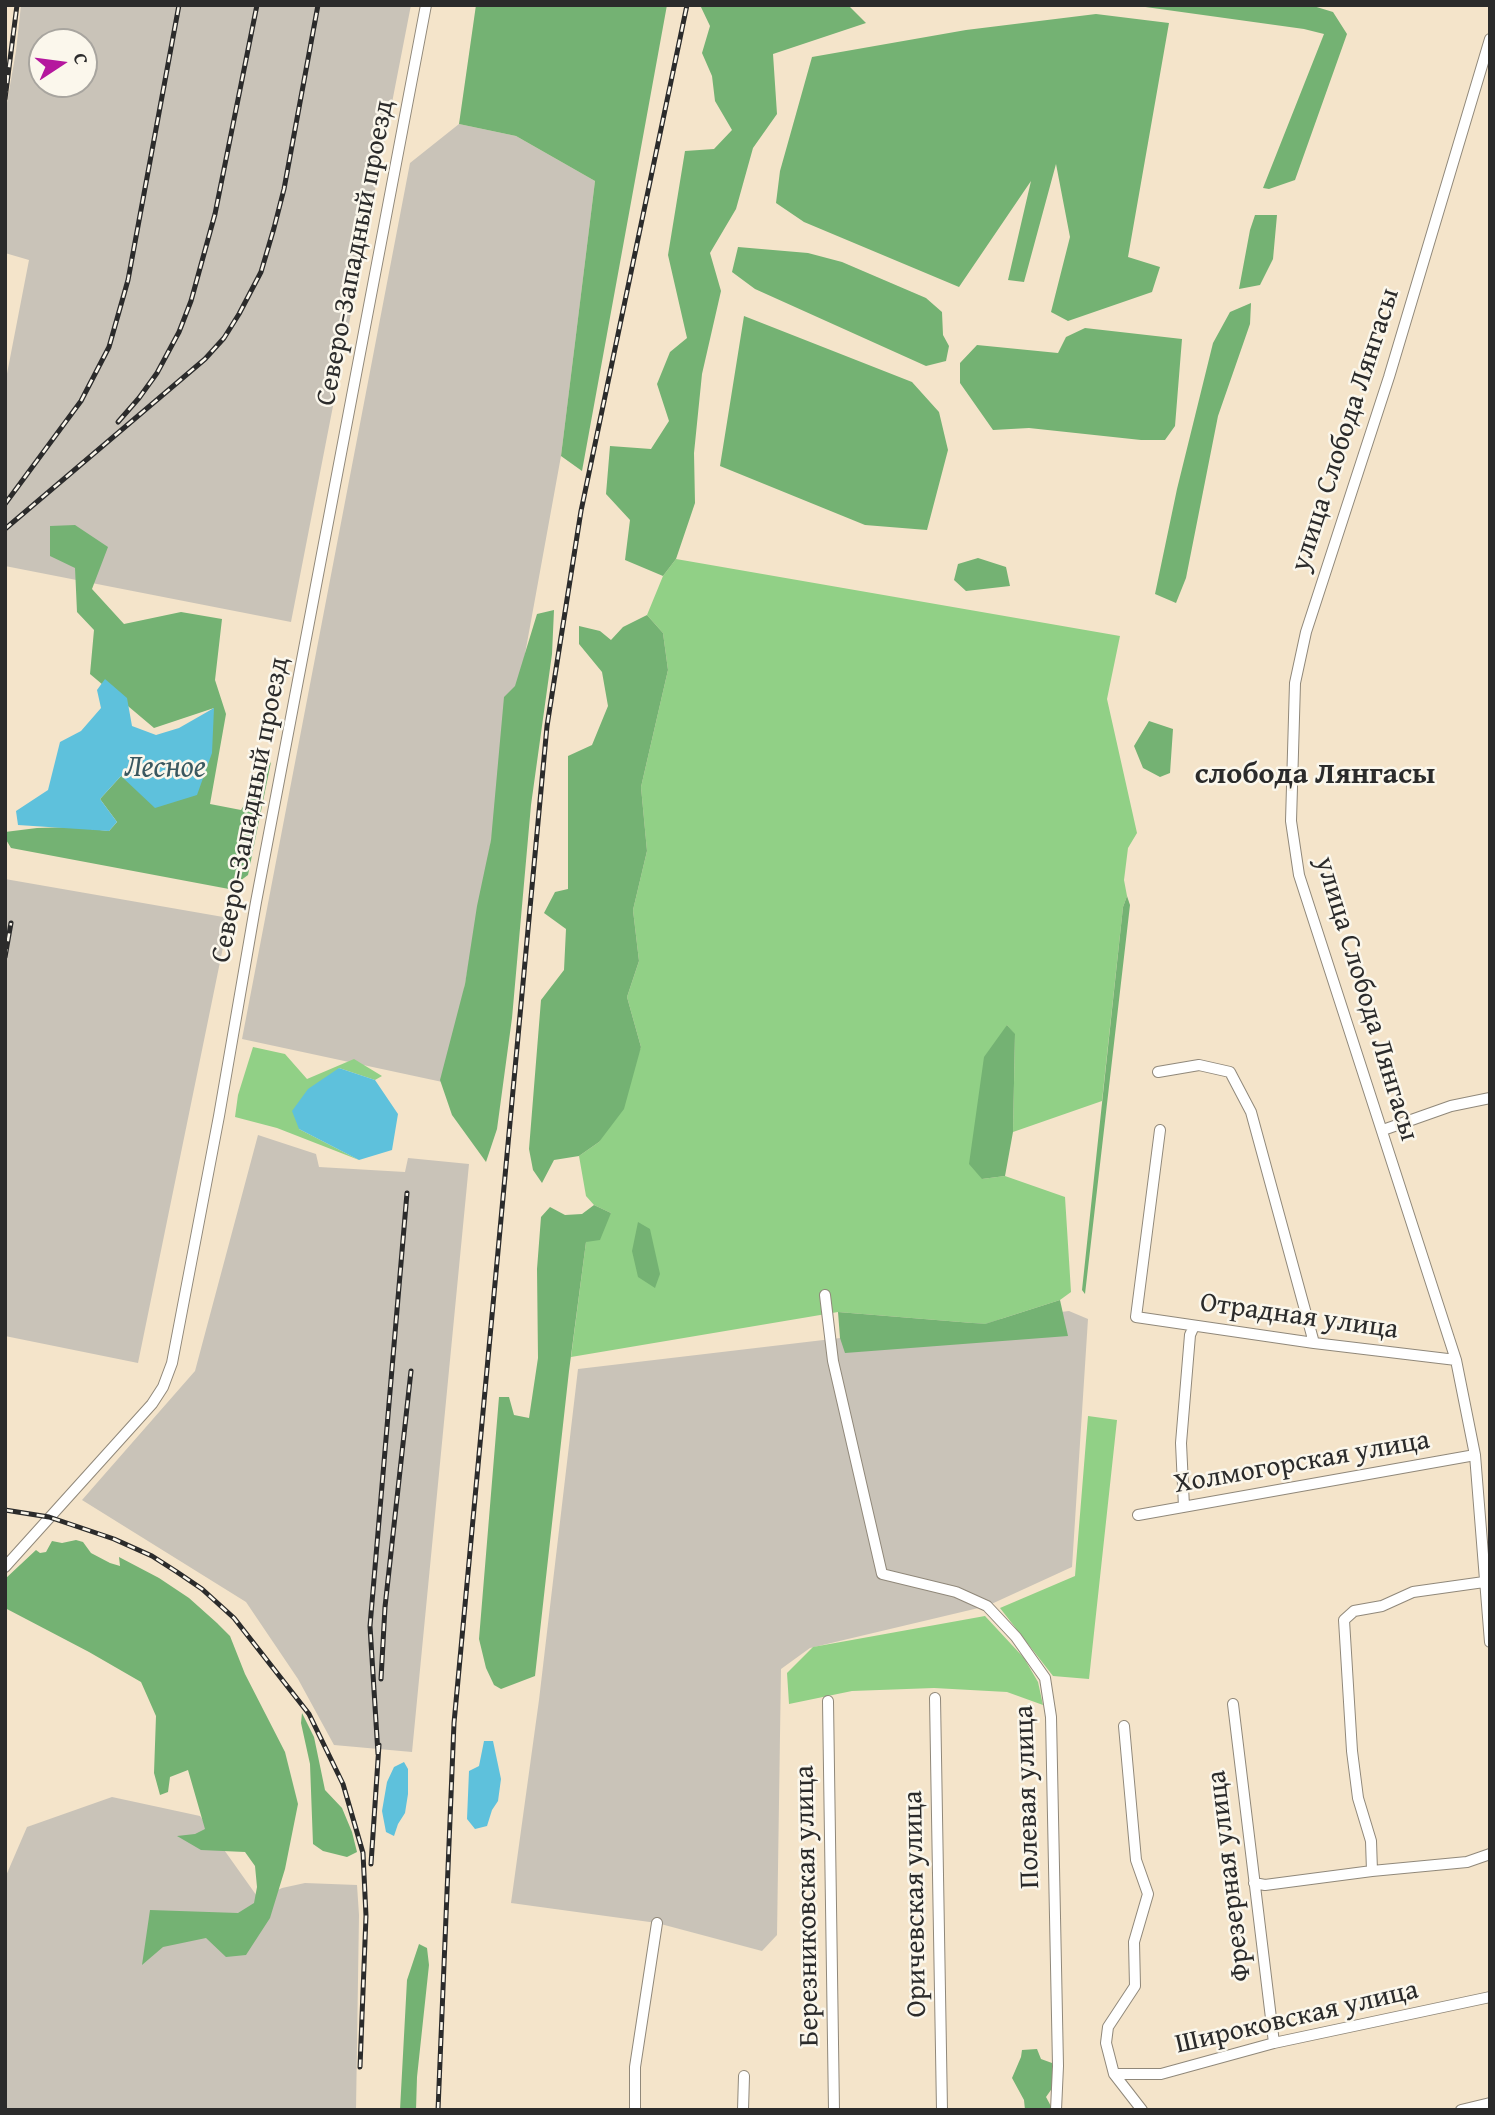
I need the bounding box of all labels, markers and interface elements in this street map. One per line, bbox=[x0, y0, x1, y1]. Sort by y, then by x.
north arrow bbox=[28, 28, 98, 98]
text: С bbox=[67, 50, 96, 67]
street label: Северо-Западный проезд bbox=[310, 97, 402, 409]
street label: улица Слобода Лянгасы bbox=[1284, 284, 1408, 576]
street label: Северо-Западный проезд bbox=[205, 654, 297, 966]
water label: Лесное bbox=[124, 750, 206, 786]
district label: слобода Лянгасы bbox=[1195, 757, 1435, 793]
street label: улица Слобода Лянгасы bbox=[1307, 853, 1425, 1145]
street label: Отрадная улица bbox=[1198, 1286, 1400, 1348]
street label: Холмогорская улица bbox=[1172, 1424, 1432, 1502]
street label: Полевая улица bbox=[1008, 1705, 1048, 1889]
street label: Березниковская улица bbox=[789, 1765, 827, 2047]
street label: Фрезерная улица bbox=[1200, 1769, 1260, 1983]
street label: Оричевская улица bbox=[897, 1790, 935, 2018]
street label: Широковская улица bbox=[1172, 1974, 1422, 2062]

